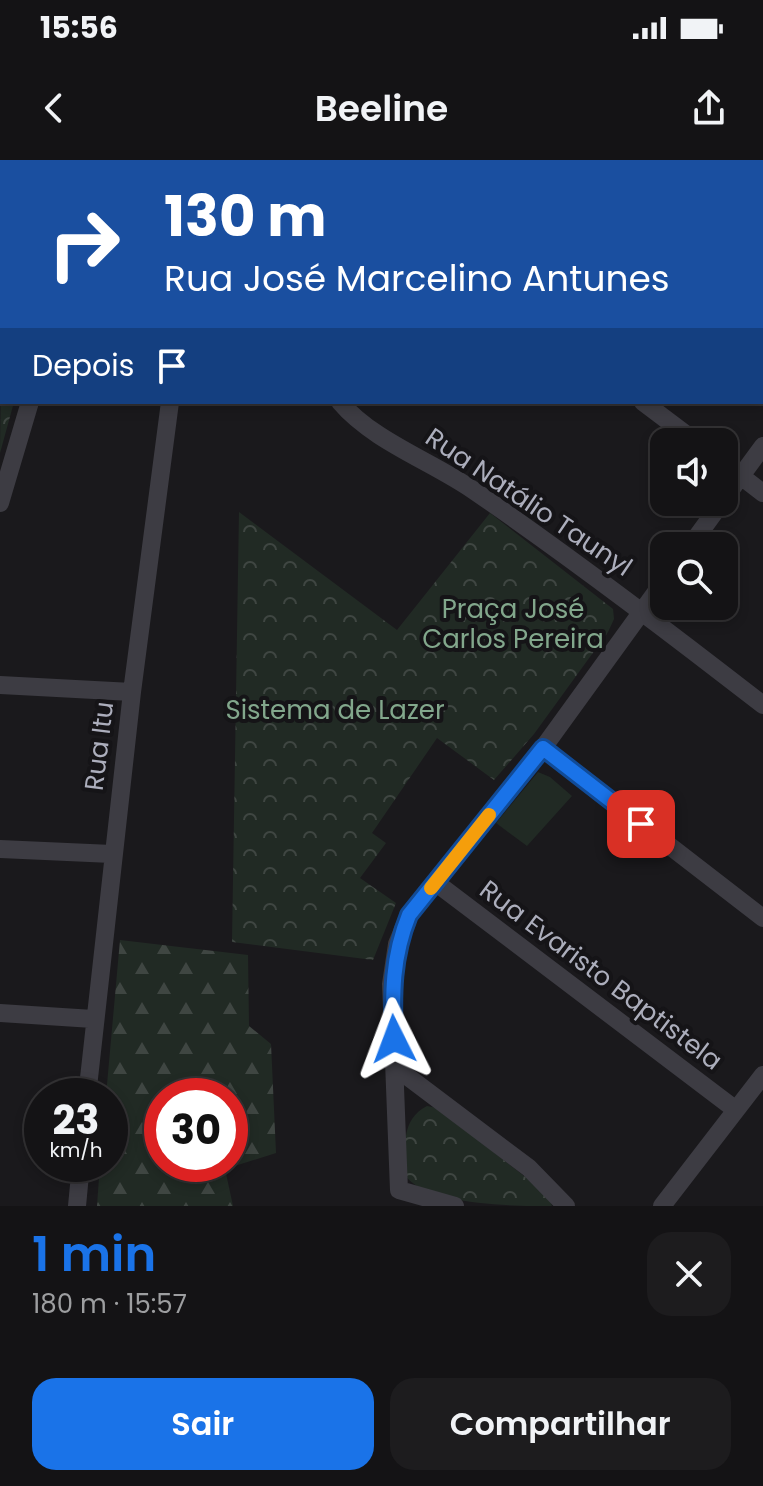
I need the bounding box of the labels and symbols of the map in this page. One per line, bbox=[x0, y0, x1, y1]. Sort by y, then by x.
street label: Rua Natálio Taunyl bbox=[419, 419, 639, 585]
park label: Praça José Carlos Pereira bbox=[422, 591, 604, 657]
park label: Sistema de Lazer bbox=[225, 692, 445, 728]
street label: Rua Itu bbox=[76, 699, 122, 793]
pin bbox=[607, 790, 675, 858]
street label: Rua Evaristo Baptistela bbox=[472, 872, 730, 1078]
position arrow bbox=[352, 997, 436, 1081]
speed limit sign: 30 bbox=[144, 1078, 248, 1182]

